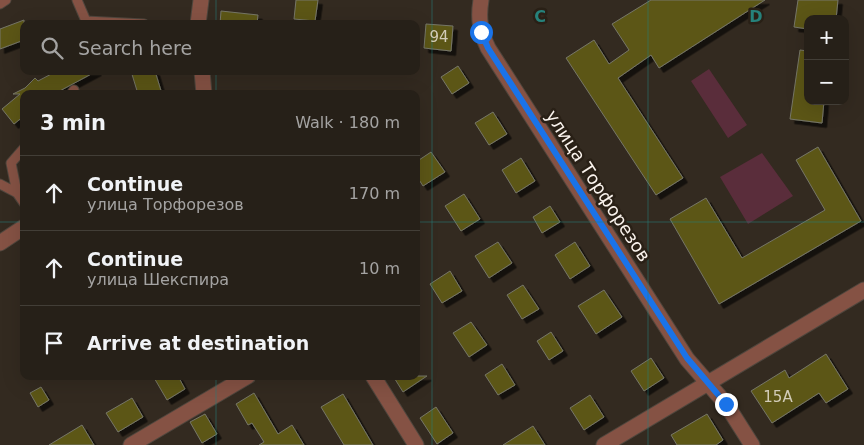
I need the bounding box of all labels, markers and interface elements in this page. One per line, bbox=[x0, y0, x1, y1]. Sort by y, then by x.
text: C bbox=[534, 7, 546, 26]
text: D bbox=[749, 7, 763, 26]
map controls bbox=[804, 15, 849, 105]
button: + bbox=[804, 15, 849, 60]
search box bbox=[20, 20, 420, 75]
route start bbox=[470, 21, 493, 44]
house number: 94 bbox=[429, 28, 449, 46]
icon: search bbox=[38, 34, 66, 62]
text: Search here bbox=[78, 37, 192, 59]
button: − bbox=[804, 60, 849, 105]
street label: улица Торфорезов bbox=[542, 106, 655, 265]
text: 3 min bbox=[40, 111, 106, 135]
text: Walk · 180 m bbox=[295, 113, 400, 132]
text: Continue bbox=[87, 173, 183, 195]
icon: ahead bbox=[40, 179, 68, 207]
text: 170 m bbox=[349, 184, 400, 203]
text: улица Торфорезов bbox=[87, 195, 244, 214]
text: Continue bbox=[87, 248, 183, 270]
icon: ahead bbox=[40, 254, 68, 282]
text: 10 m bbox=[359, 259, 400, 278]
text: улица Шекспира bbox=[87, 270, 229, 289]
icon: arrive bbox=[40, 329, 68, 357]
text: Arrive at destination bbox=[87, 332, 309, 354]
house number: 15А bbox=[763, 388, 793, 406]
route end bbox=[715, 393, 738, 416]

